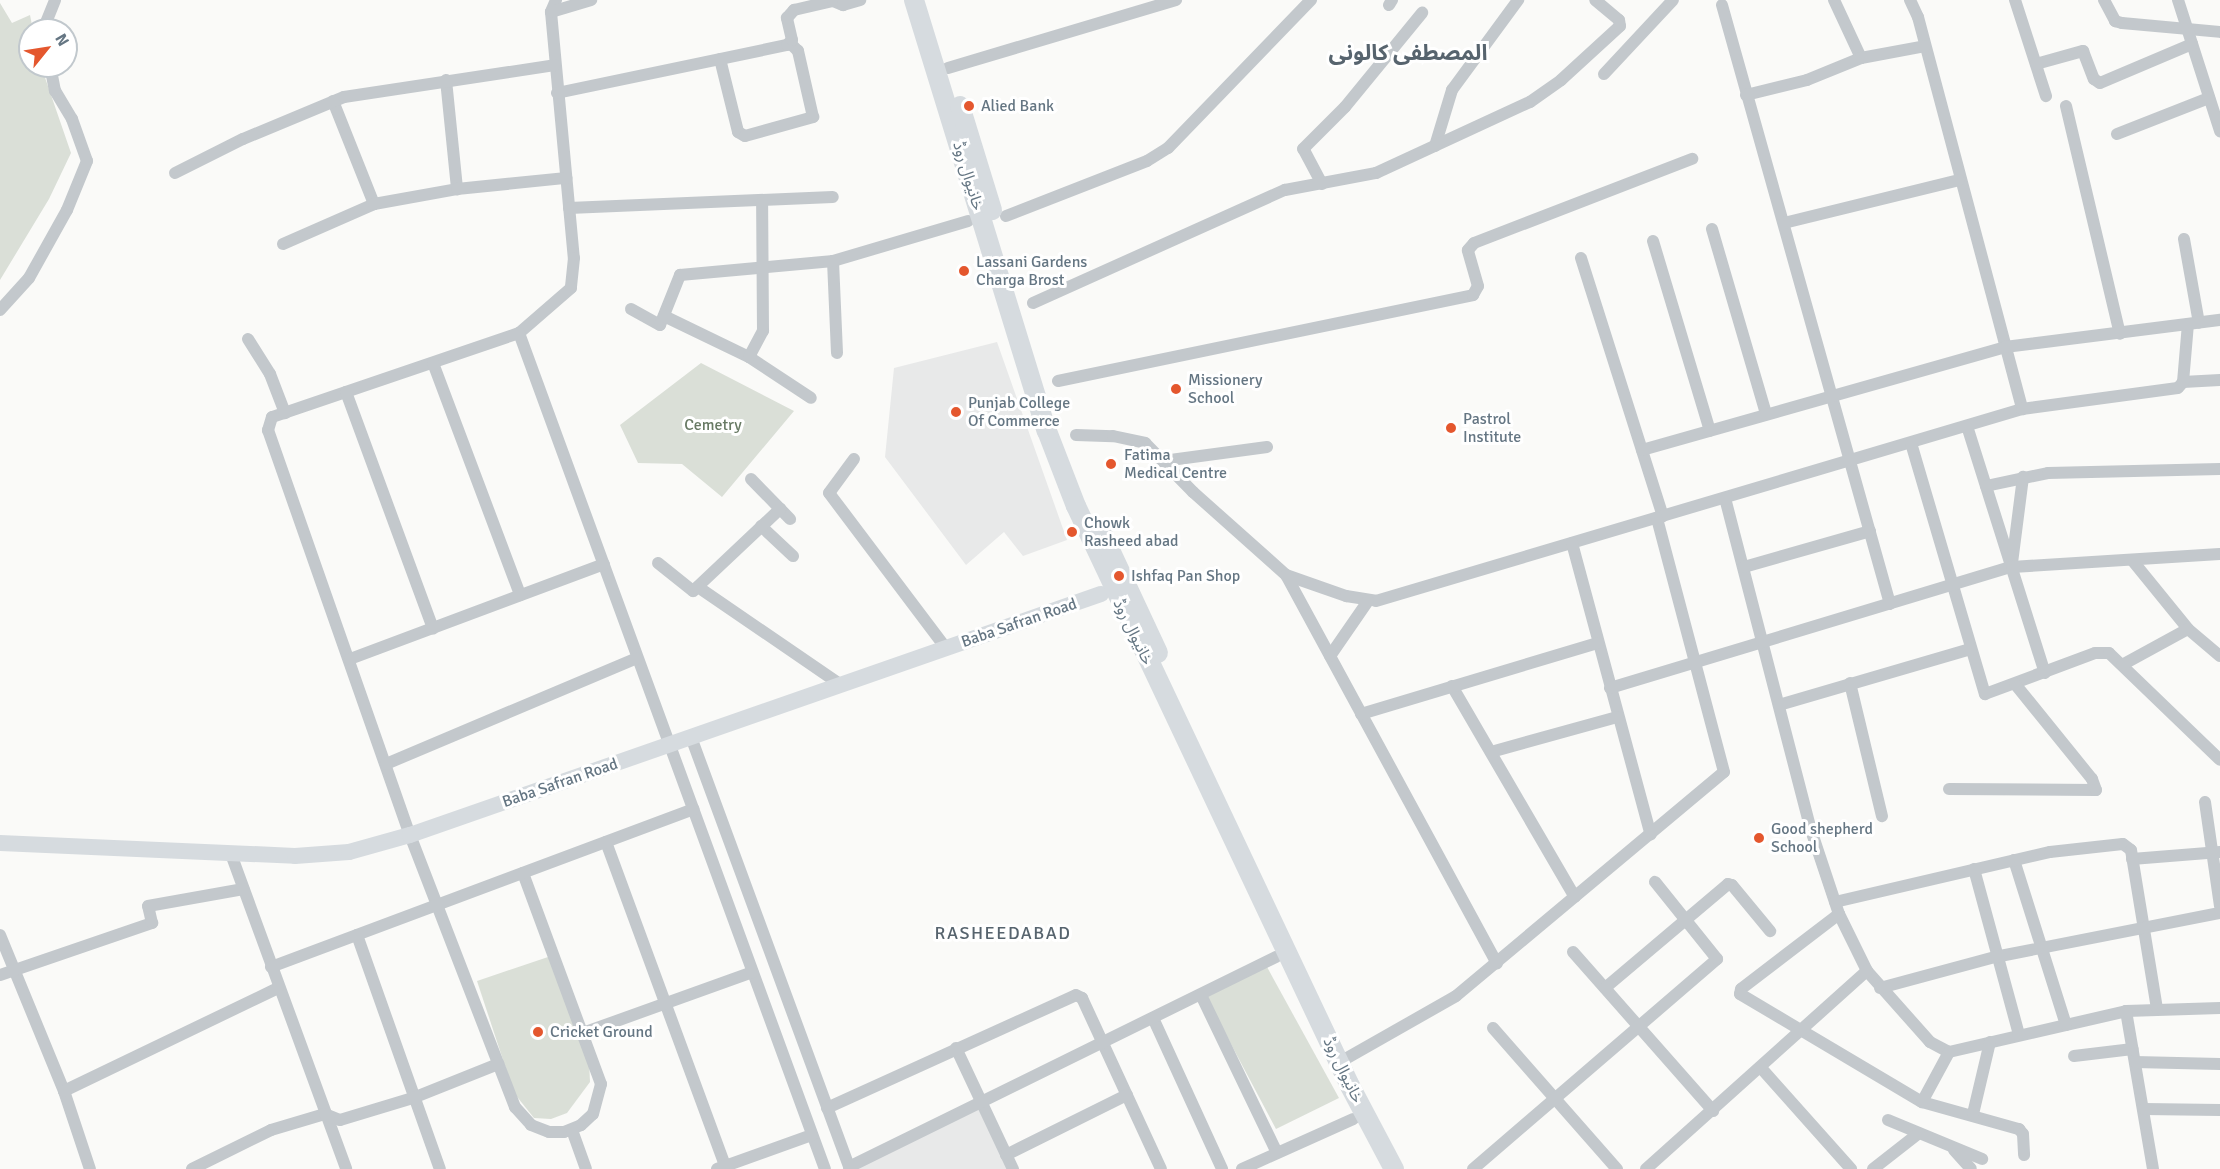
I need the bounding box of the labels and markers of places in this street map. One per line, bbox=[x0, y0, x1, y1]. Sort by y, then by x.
place label: Alied Bank bbox=[981, 96, 1054, 116]
marker: Alied Bank bbox=[962, 99, 976, 113]
place label: Lassani Gardens Charga Brost bbox=[976, 252, 1087, 290]
marker: Lassani Gardens Charga Brost bbox=[957, 264, 971, 278]
place label: Missionery School bbox=[1188, 370, 1262, 408]
marker: Missionery School bbox=[1169, 382, 1183, 396]
place label: Punjab College Of Commerce bbox=[968, 393, 1070, 431]
marker: Punjab College Of Commerce bbox=[949, 405, 963, 419]
place label: Pastrol Institute bbox=[1463, 409, 1521, 447]
marker: Pastrol Institute bbox=[1444, 421, 1458, 435]
place label: Fatima Medical Centre bbox=[1124, 445, 1227, 483]
marker: Fatima Medical Centre bbox=[1102, 455, 1120, 473]
place label: Chowk Rasheed abad bbox=[1084, 513, 1178, 551]
marker: Chowk Rasheed abad bbox=[1065, 525, 1079, 539]
place label: Ishfaq Pan Shop bbox=[1131, 566, 1240, 586]
marker: Ishfaq Pan Shop bbox=[1112, 569, 1126, 583]
place label: Good shepherd School bbox=[1771, 819, 1873, 857]
marker: Good shepherd School bbox=[1752, 831, 1766, 845]
place label: Cricket Ground bbox=[550, 1022, 653, 1042]
marker: Cricket Ground bbox=[531, 1025, 545, 1039]

